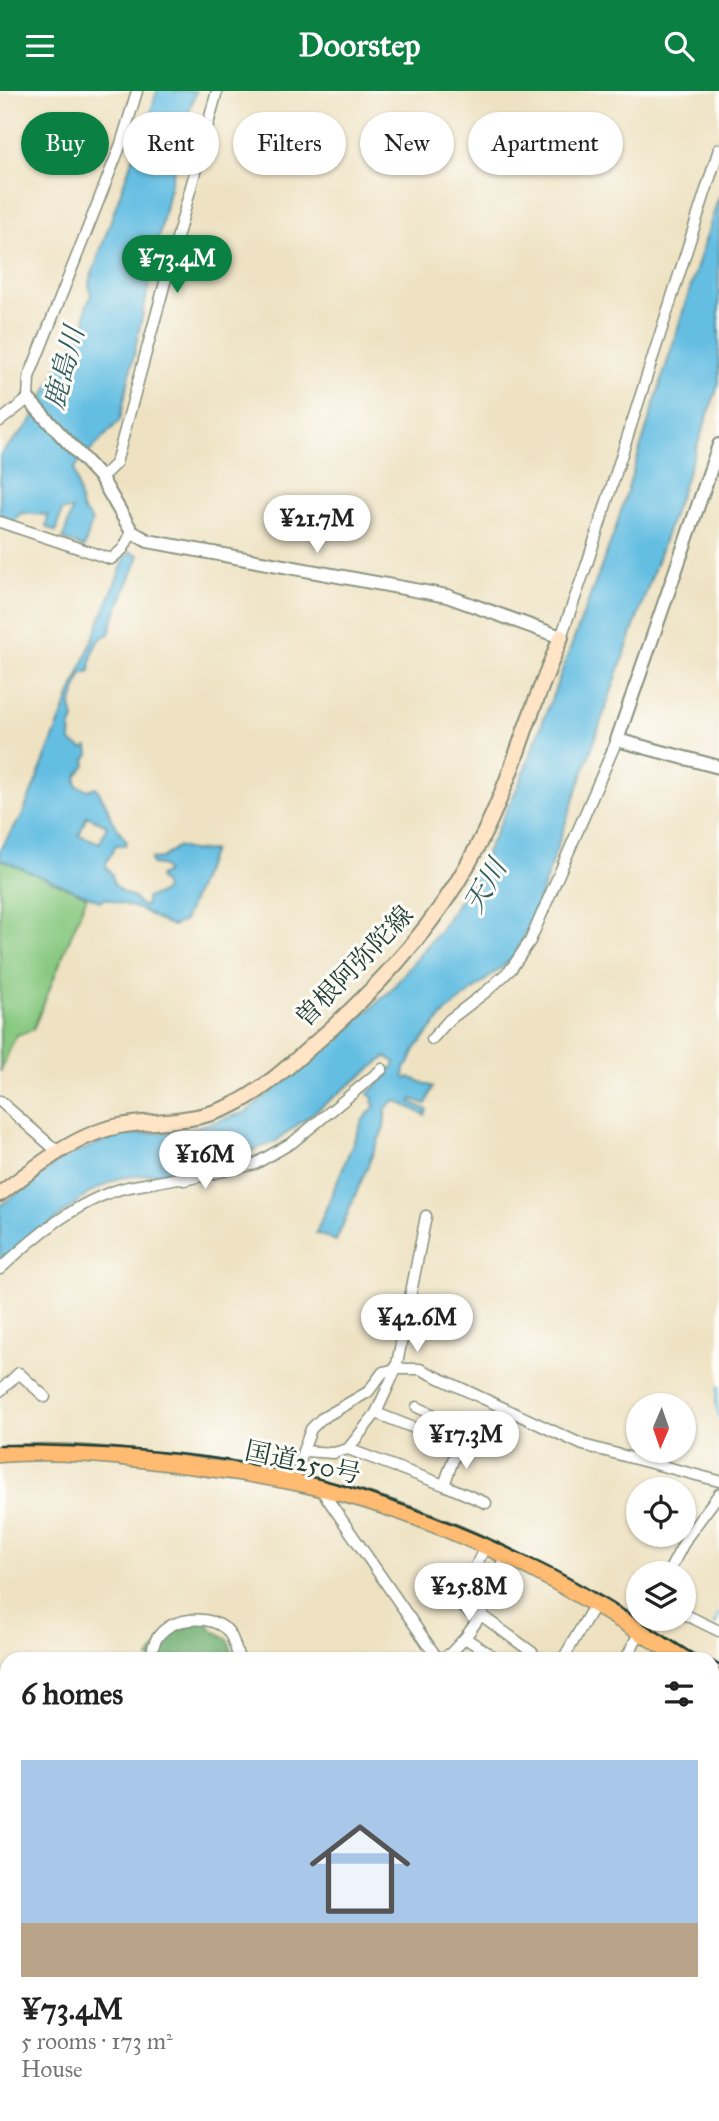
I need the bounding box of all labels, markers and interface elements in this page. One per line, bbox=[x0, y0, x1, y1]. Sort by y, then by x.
text: Doorstep bbox=[298, 26, 421, 65]
icon: menu bbox=[21, 27, 59, 65]
icon: search bbox=[660, 27, 698, 65]
chip: Buy bbox=[21, 112, 109, 175]
chip: Rent bbox=[123, 112, 219, 175]
chip: Filters bbox=[233, 112, 346, 175]
chip: New bbox=[360, 112, 454, 175]
chip: Apartment bbox=[468, 112, 623, 175]
pin: ¥73.4M bbox=[120, 235, 234, 295]
text: ¥73.4M bbox=[138, 244, 216, 272]
water label: 鹿島川 bbox=[36, 320, 93, 413]
pin: ¥21.7M bbox=[260, 496, 374, 555]
text: ¥21.7M bbox=[280, 504, 354, 532]
water label: 天川 bbox=[456, 850, 516, 919]
street label: 曽根阿弥陀線 bbox=[288, 899, 420, 1033]
pin: ¥16M bbox=[164, 1131, 246, 1191]
text: ¥16M bbox=[175, 1140, 235, 1168]
pin: ¥42.6M bbox=[360, 1295, 474, 1354]
text: ¥42.6M bbox=[377, 1303, 457, 1331]
north arrow bbox=[626, 1393, 696, 1463]
map controls bbox=[626, 1393, 696, 1631]
pin: ¥17.3M bbox=[409, 1411, 523, 1471]
text: ¥17.3M bbox=[429, 1420, 503, 1448]
street label: 国道250号 bbox=[242, 1434, 364, 1490]
button: locate bbox=[626, 1477, 696, 1547]
button: layers bbox=[626, 1561, 696, 1631]
pin: ¥25.8M bbox=[412, 1563, 526, 1623]
text: ¥25.8M bbox=[430, 1572, 508, 1600]
icon: filters bbox=[660, 1675, 698, 1713]
text: 6 homes bbox=[21, 1676, 123, 1712]
icon: home bbox=[297, 1806, 423, 1932]
text: ¥73.4M bbox=[21, 1991, 123, 2027]
text: 5 rooms · 173 m² bbox=[21, 2027, 173, 2055]
text: House bbox=[21, 2055, 83, 2083]

